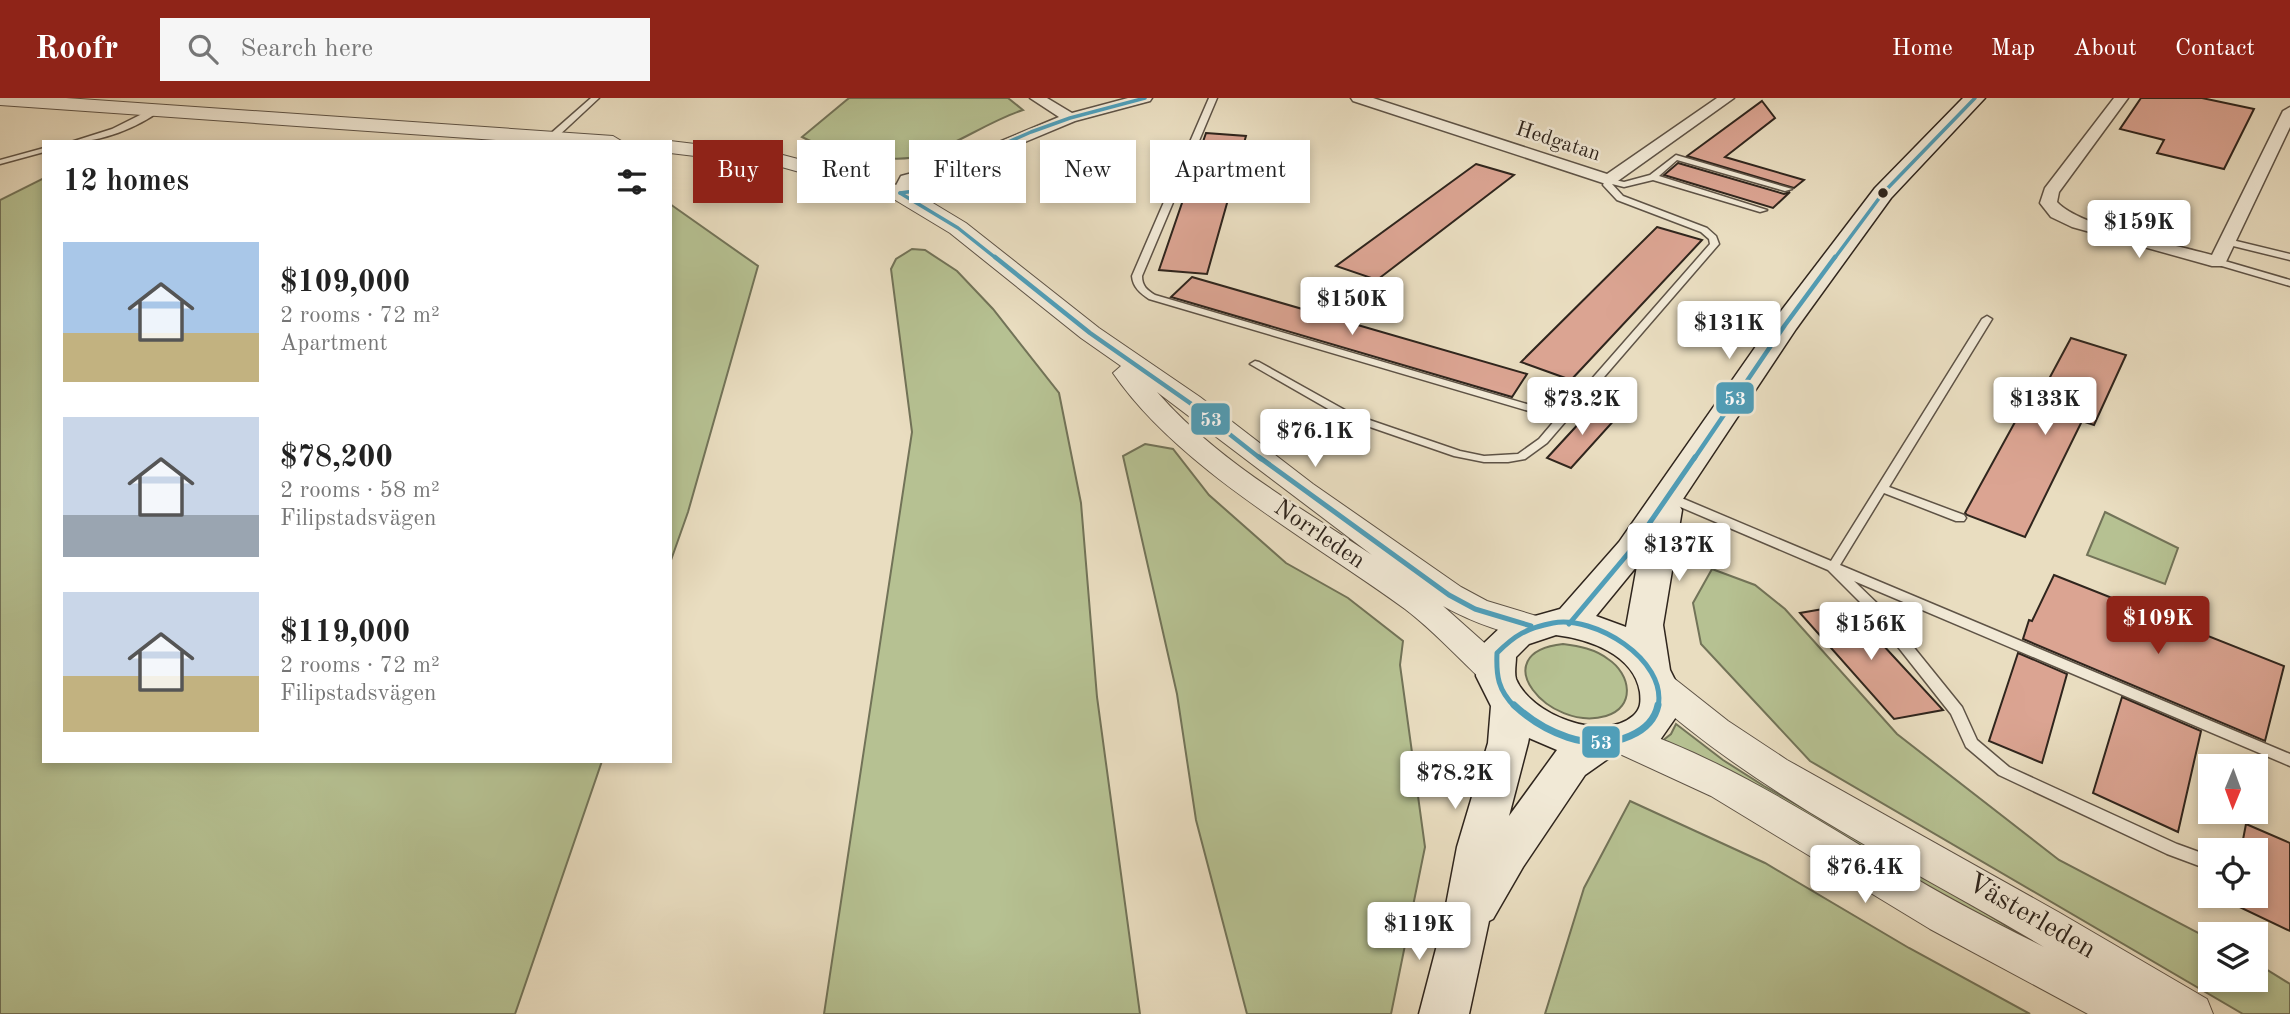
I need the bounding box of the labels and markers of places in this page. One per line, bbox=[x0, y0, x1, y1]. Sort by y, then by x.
unlabelled marker bbox=[1876, 186, 1890, 200]
pin: $159K bbox=[2090, 200, 2188, 260]
pin: $150K bbox=[1303, 278, 1401, 337]
pin: $131K bbox=[1680, 302, 1778, 361]
pin: $73.2K bbox=[1525, 378, 1639, 437]
pin: $133K bbox=[1996, 378, 2094, 437]
pin: $76.1K bbox=[1258, 410, 1372, 469]
pin: $137K bbox=[1630, 524, 1728, 583]
pin: $109K bbox=[2109, 596, 2207, 656]
pin: $156K bbox=[1822, 602, 1920, 662]
pin: $78.2K bbox=[1398, 752, 1512, 811]
pin: $76.4K bbox=[1808, 846, 1922, 905]
pin: $119K bbox=[1370, 902, 1468, 962]

